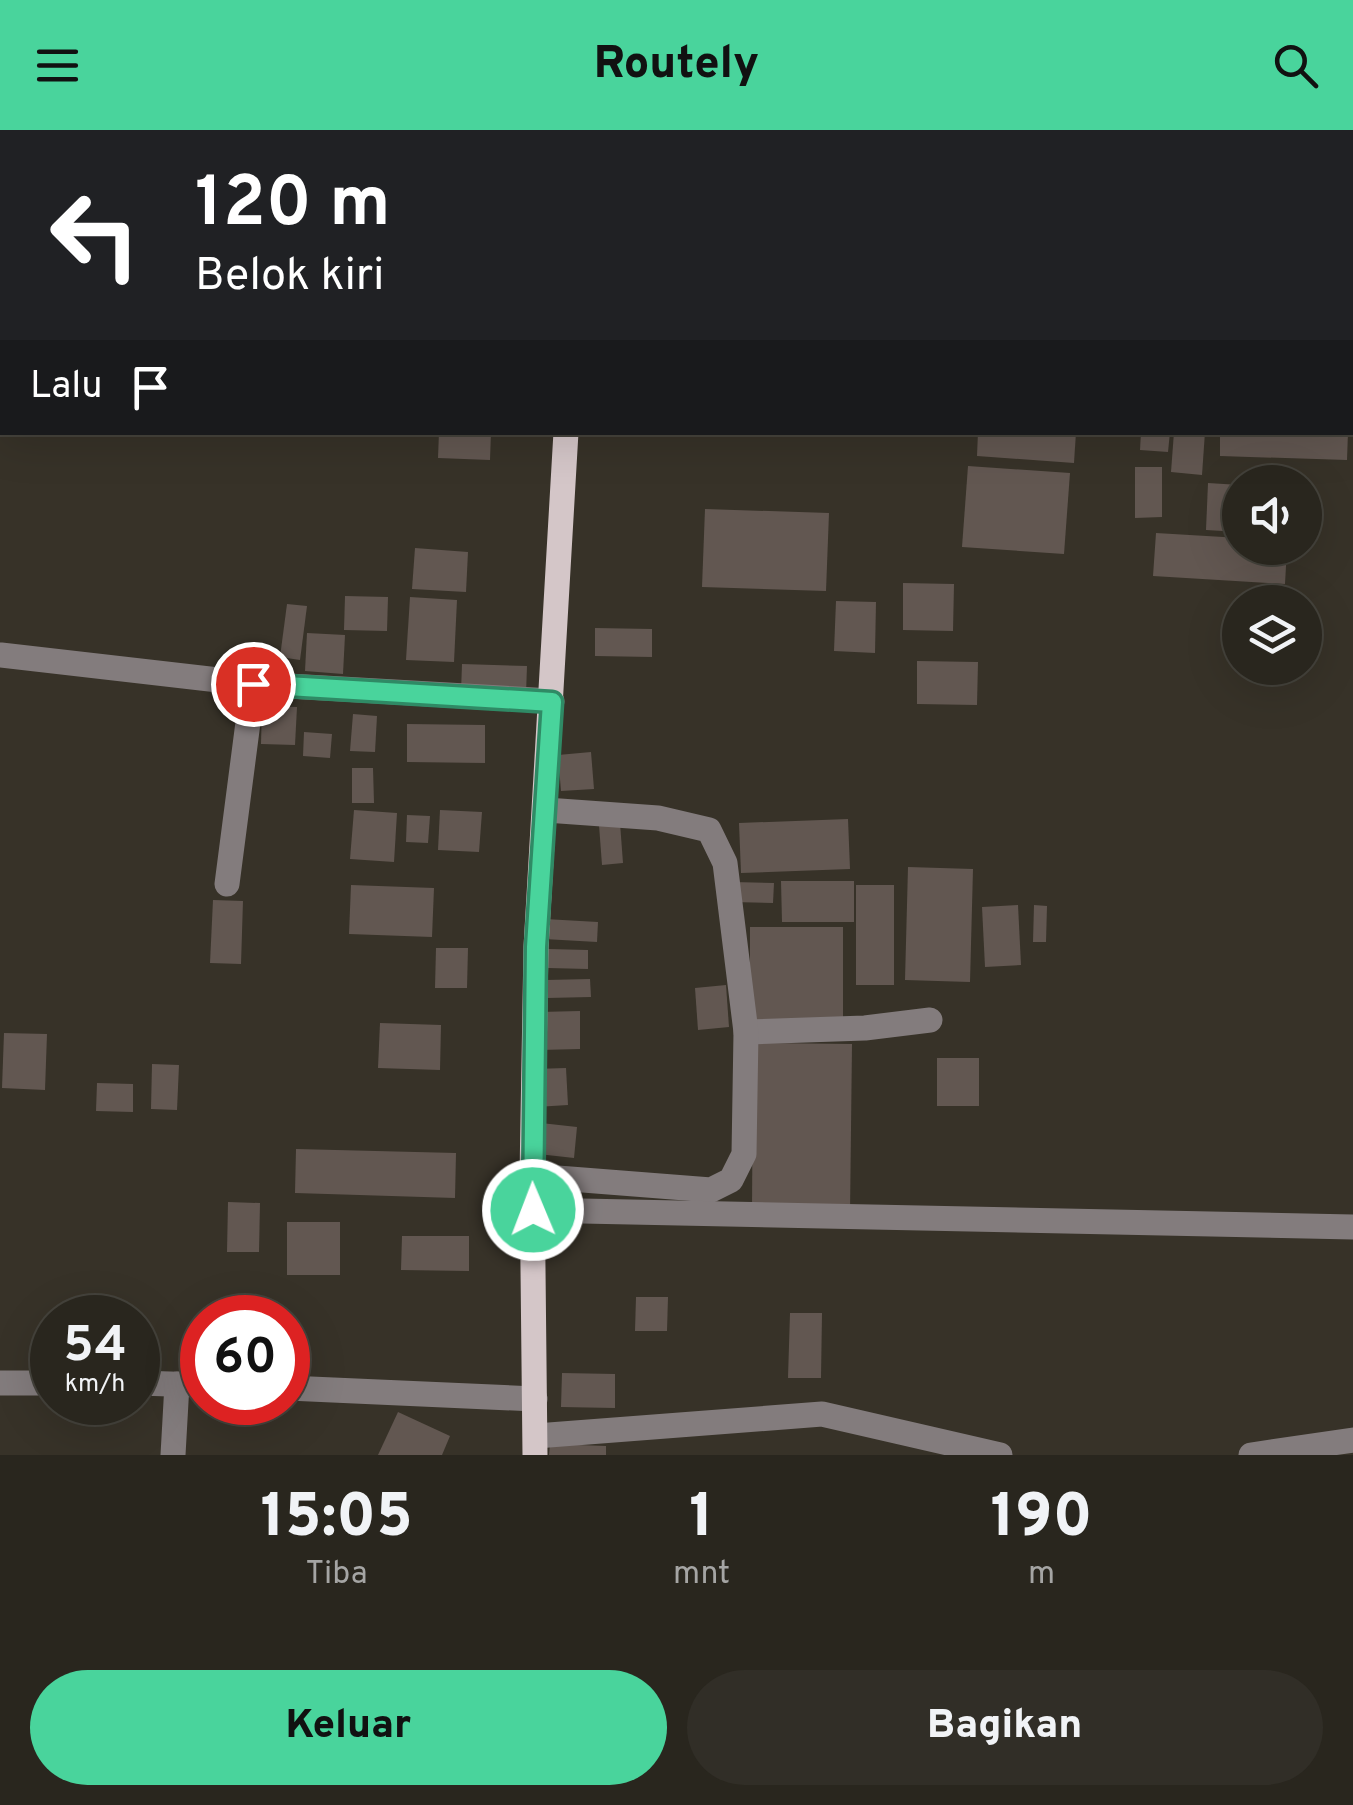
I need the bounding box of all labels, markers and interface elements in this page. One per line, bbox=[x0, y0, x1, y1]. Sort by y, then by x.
text: Routely bbox=[594, 37, 759, 94]
icon: menu bbox=[30, 38, 85, 93]
icon: search bbox=[1268, 38, 1323, 93]
text: 120 m bbox=[195, 162, 391, 251]
icon: left bbox=[30, 170, 160, 300]
text: Belok kiri bbox=[195, 249, 385, 306]
icon: arrive bbox=[123, 360, 178, 415]
text: Lalu bbox=[30, 363, 103, 412]
map controls bbox=[1222, 465, 1322, 685]
button: sound bbox=[1222, 465, 1322, 565]
button: layers bbox=[1222, 585, 1322, 685]
pin bbox=[211, 642, 296, 727]
icon: arrive bbox=[226, 657, 281, 712]
position arrow bbox=[481, 1158, 585, 1262]
speed limit sign: 60 bbox=[180, 1295, 310, 1425]
text: 54 bbox=[63, 1316, 127, 1379]
text: km/h bbox=[65, 1369, 125, 1401]
text: 15:05 bbox=[260, 1482, 413, 1558]
text: 1 bbox=[689, 1482, 714, 1558]
text: 190 bbox=[991, 1482, 1093, 1558]
text: Tiba bbox=[305, 1555, 368, 1595]
text: mnt bbox=[673, 1555, 730, 1595]
text: m bbox=[1028, 1555, 1055, 1595]
button: Keluar bbox=[30, 1670, 667, 1785]
button: Bagikan bbox=[687, 1670, 1323, 1785]

